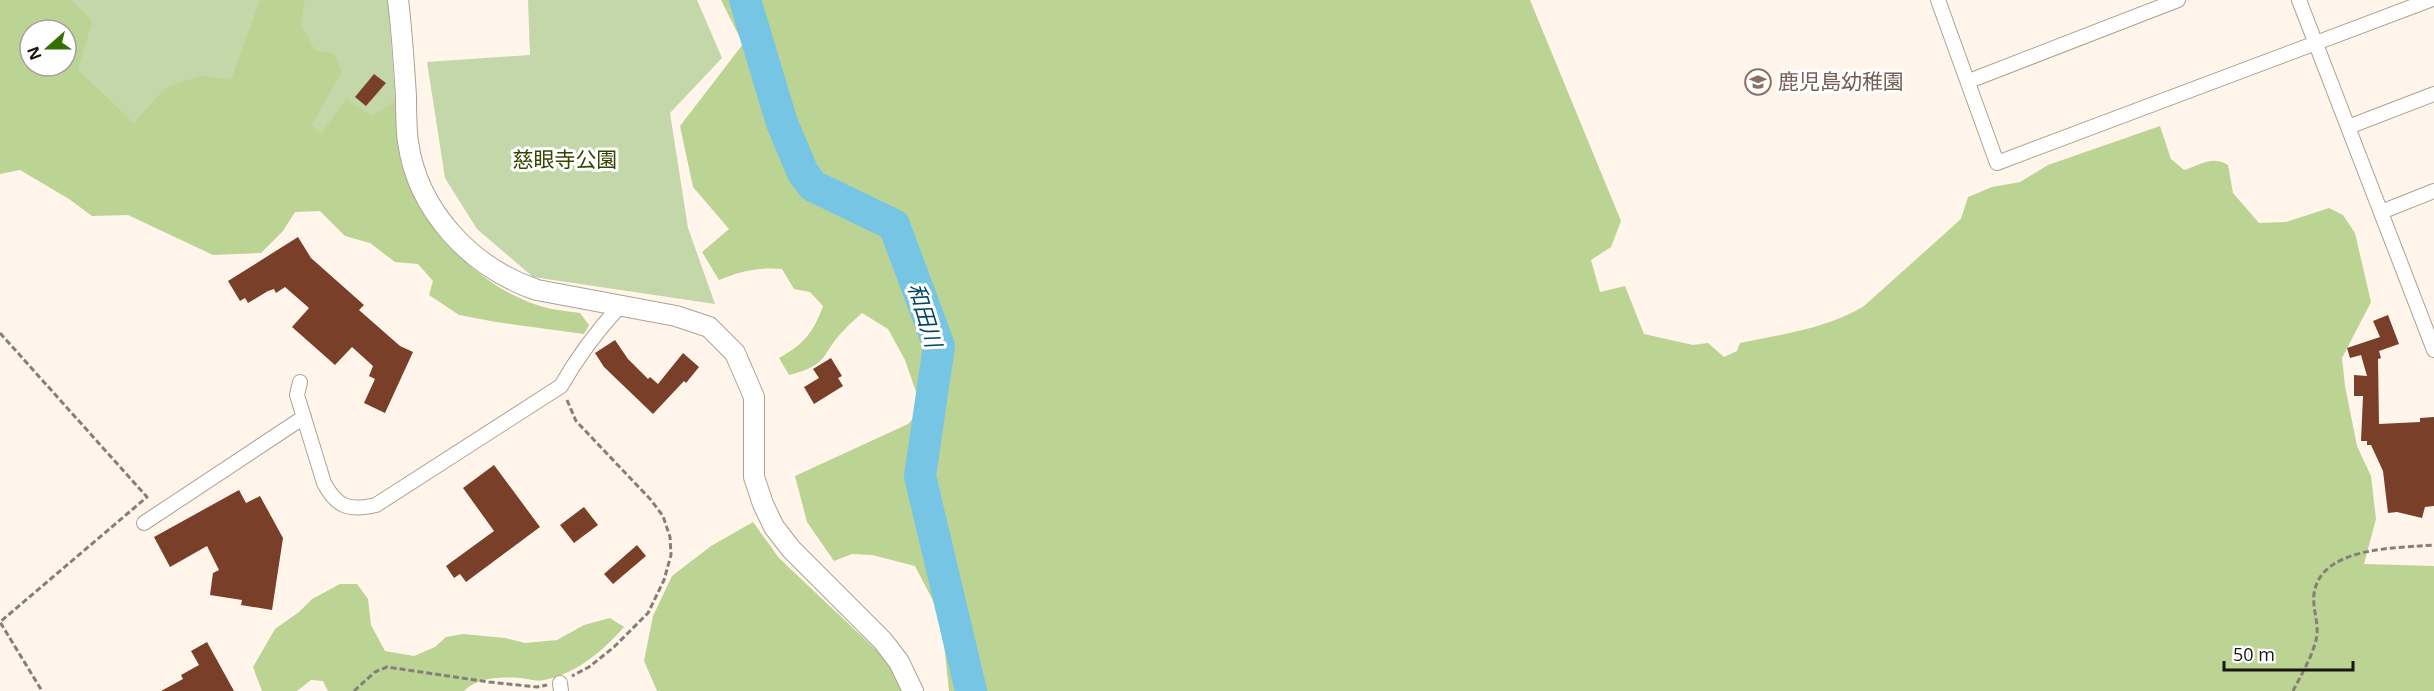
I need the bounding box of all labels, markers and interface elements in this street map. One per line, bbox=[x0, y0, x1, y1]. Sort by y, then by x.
north arrow bbox=[18, 18, 78, 78]
text: N bbox=[21, 43, 47, 63]
school or university icon: 鹿児島幼稚園 bbox=[1743, 67, 1773, 97]
place label: 鹿児島幼稚園 bbox=[1778, 67, 1904, 95]
park label: 慈眼寺公園 bbox=[513, 145, 618, 173]
water label: 和田川 bbox=[902, 279, 951, 353]
scale bar bbox=[2224, 634, 2353, 672]
text: 50 m bbox=[2233, 642, 2275, 666]

